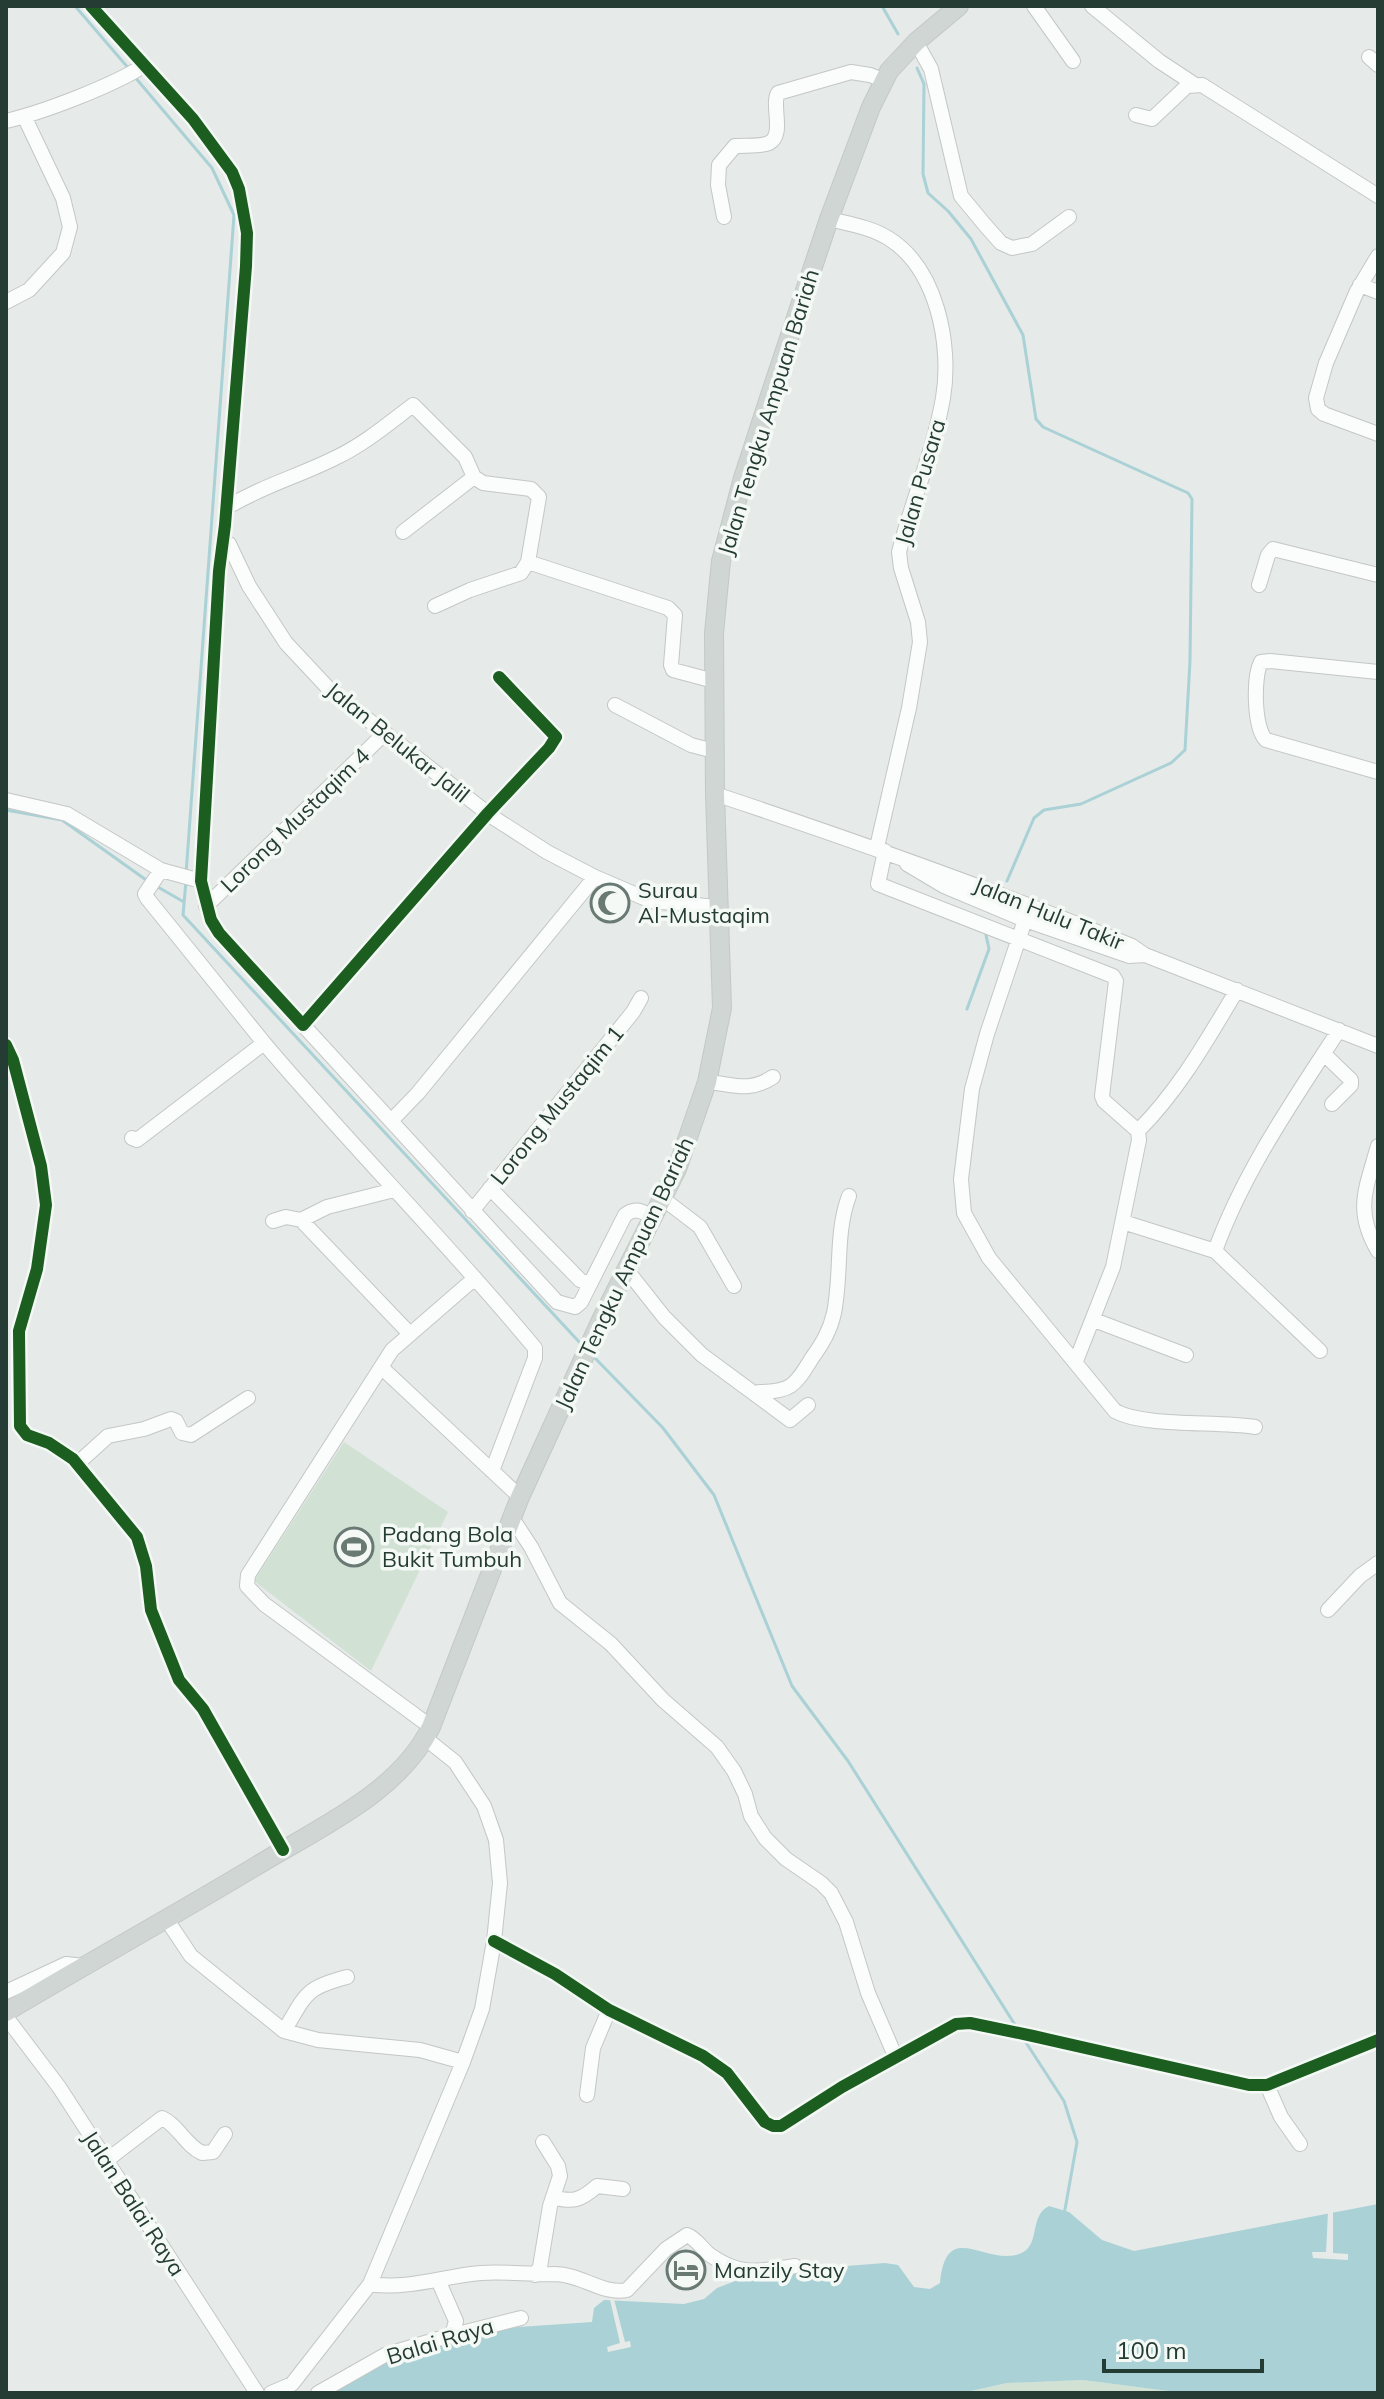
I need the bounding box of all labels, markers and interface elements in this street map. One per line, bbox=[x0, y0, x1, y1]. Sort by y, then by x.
street label: Jalan Tengku Ampuan Bariah bbox=[711, 266, 825, 558]
street label: Jalan Pusara bbox=[889, 416, 951, 548]
street label: Jalan Belukar Jalil bbox=[321, 676, 475, 808]
street label: Lorong Mustaqim 4 bbox=[215, 742, 375, 898]
street label: Jalan Hulu Takir bbox=[970, 870, 1128, 956]
place label: Surau Al-Mustaqim bbox=[638, 876, 770, 929]
mosque icon: Surau Al-Mustaqim bbox=[589, 882, 631, 924]
street label: Lorong Mustaqim 1 bbox=[484, 1020, 630, 1190]
street label: Jalan Tengku Ampuan Bariah bbox=[548, 1132, 700, 1414]
place label: Padang Bola Bukit Tumbuh bbox=[382, 1520, 522, 1573]
sports icon: Padang Bola Bukit Tumbuh bbox=[333, 1526, 375, 1568]
street label: Jalan Balai Raya bbox=[77, 2125, 191, 2281]
hotel icon: Manzily Stay bbox=[665, 2249, 707, 2291]
place label: Manzily Stay bbox=[714, 2256, 845, 2284]
street label: Balai Raya bbox=[383, 2311, 497, 2371]
scale bar bbox=[1104, 2323, 1262, 2373]
text: 100 m bbox=[1116, 2335, 1187, 2365]

